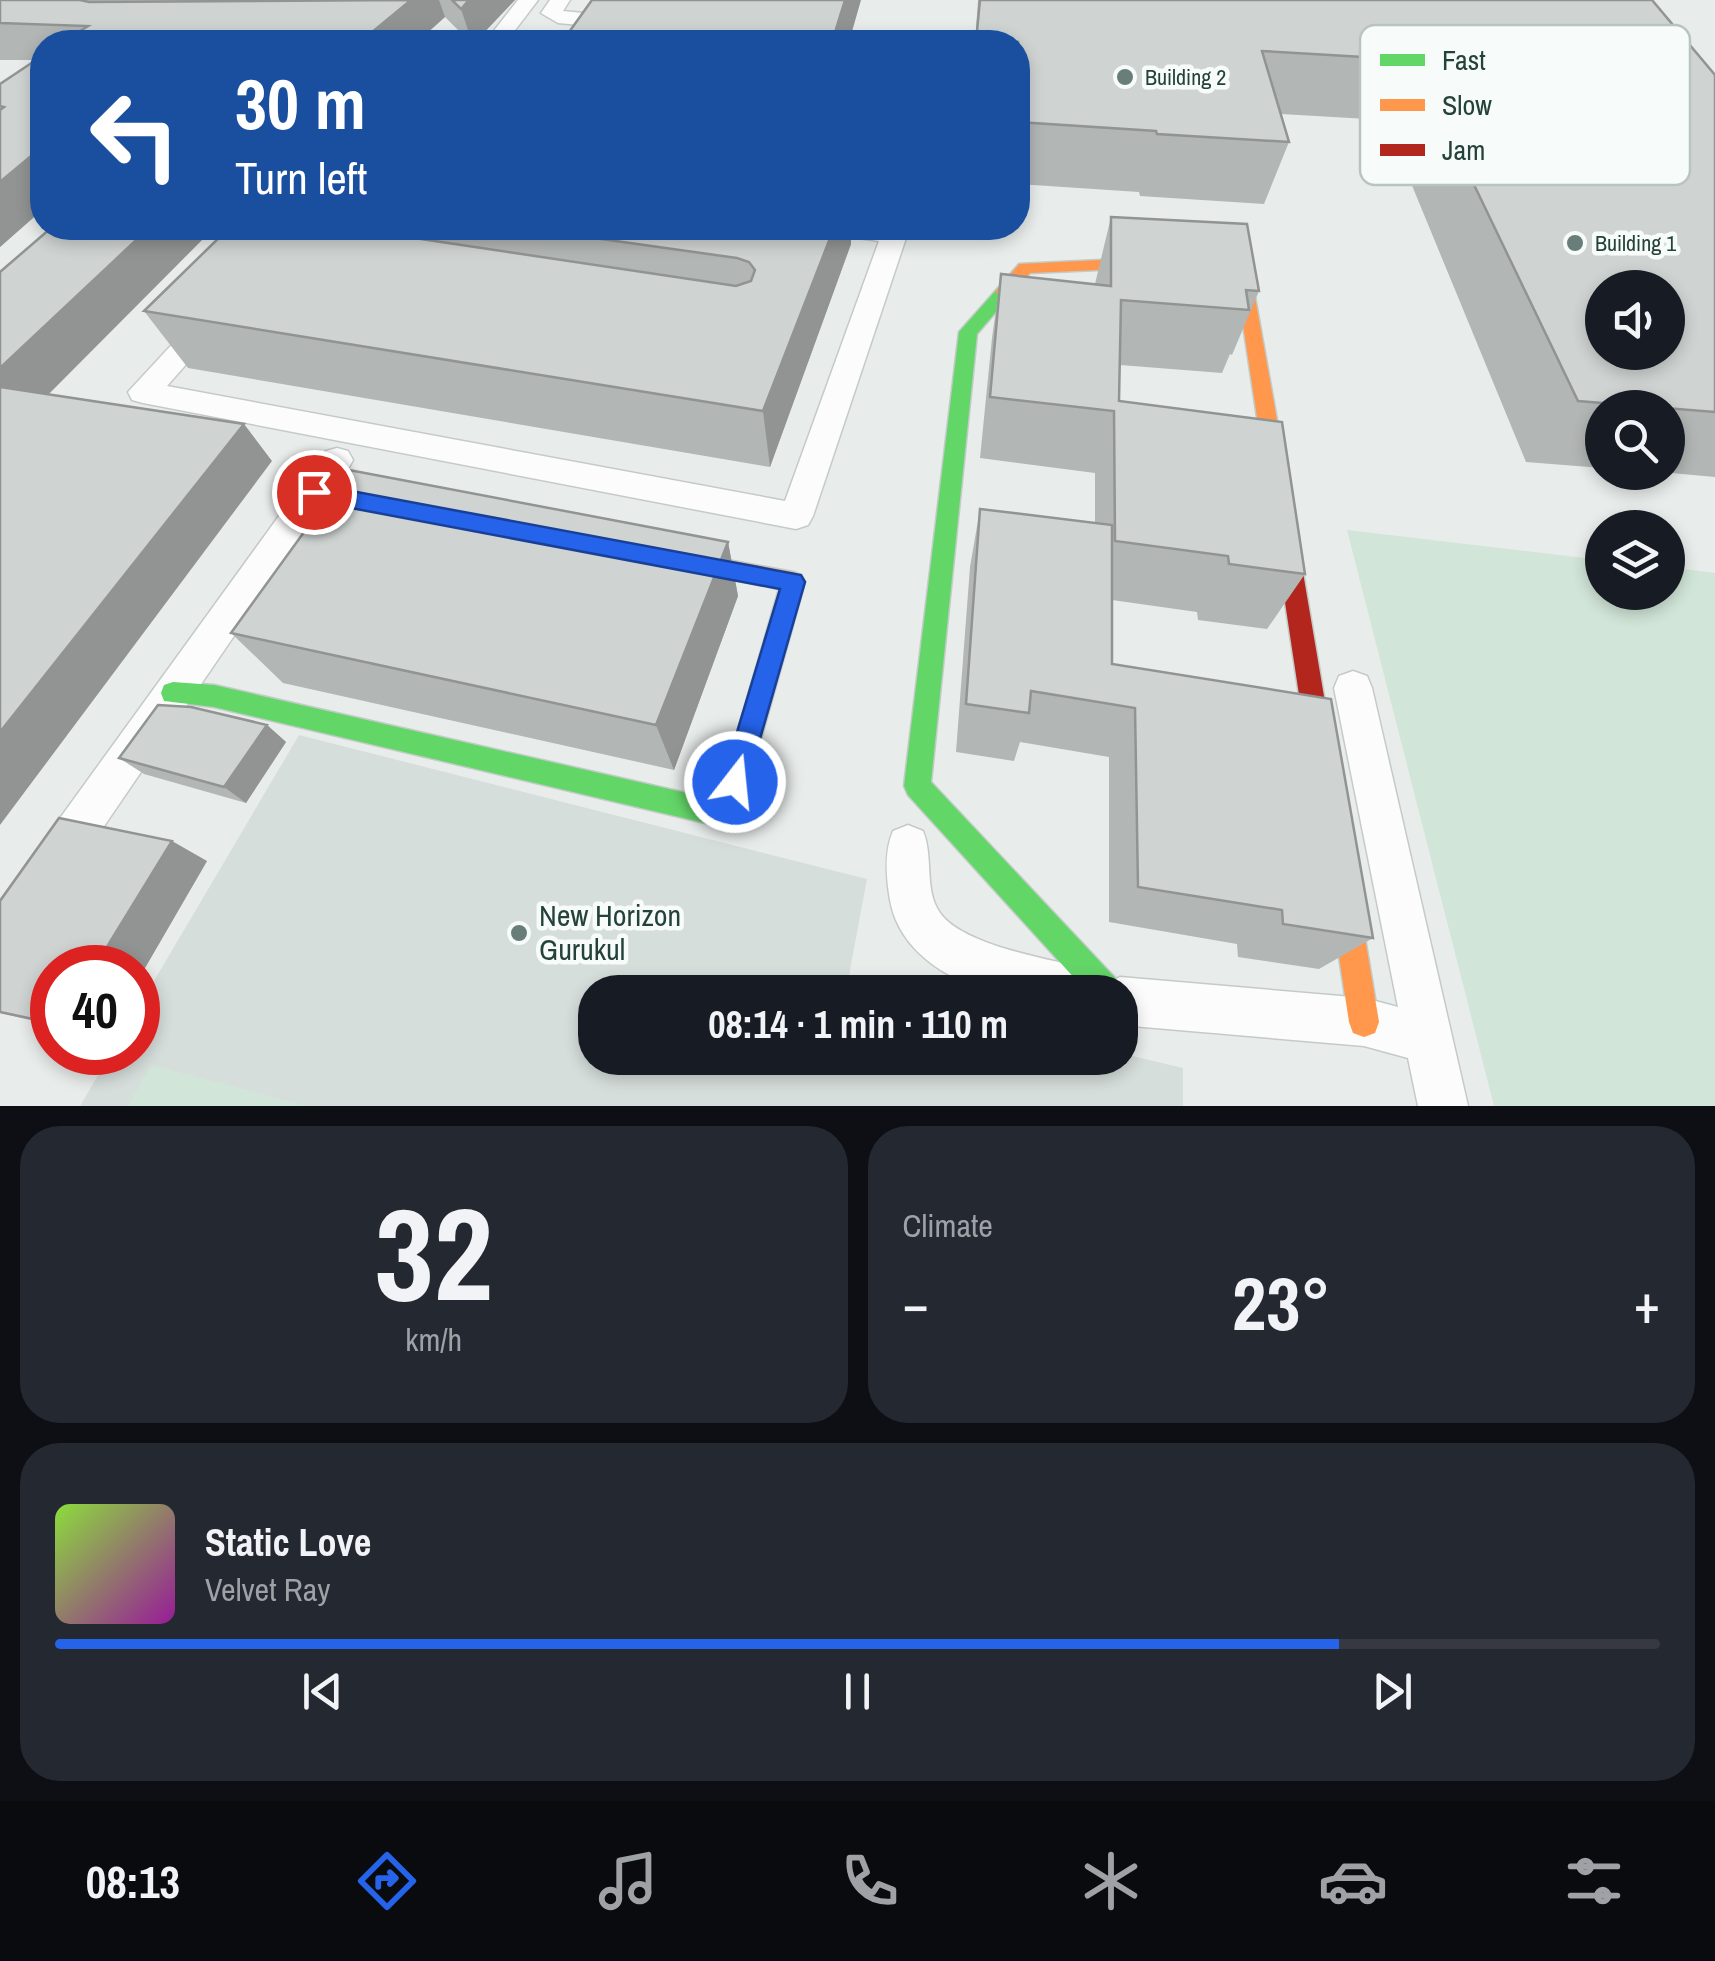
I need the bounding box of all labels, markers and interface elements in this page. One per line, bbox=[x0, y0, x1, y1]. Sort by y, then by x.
legend bbox=[1360, 25, 1690, 185]
text: Fast bbox=[1442, 41, 1486, 79]
text: 30 m bbox=[235, 57, 366, 151]
place label: Building 2 bbox=[1145, 62, 1226, 92]
marker: Building 2 bbox=[1114, 66, 1136, 88]
icon: left bbox=[70, 70, 200, 200]
text: Slow bbox=[1442, 86, 1492, 124]
text: Jam bbox=[1442, 131, 1485, 169]
text: Turn left bbox=[235, 147, 367, 208]
place label: Building 1 bbox=[1595, 228, 1676, 258]
marker: Building 1 bbox=[1564, 232, 1586, 254]
map controls bbox=[1585, 270, 1685, 610]
button: sound bbox=[1585, 270, 1685, 370]
button: search bbox=[1585, 390, 1685, 490]
pin bbox=[272, 450, 357, 535]
icon: arrive bbox=[287, 465, 342, 520]
button: layers bbox=[1585, 510, 1685, 610]
position arrow bbox=[683, 730, 787, 834]
place label: New Horizon Gurukul bbox=[539, 895, 681, 969]
marker: New Horizon Gurukul bbox=[508, 922, 530, 944]
speed limit sign: 40 bbox=[30, 945, 160, 1075]
text: 08:14 · 1 min · 110 m bbox=[708, 999, 1008, 1050]
text: 32 bbox=[374, 1165, 493, 1341]
text: Climate bbox=[903, 1204, 993, 1247]
text: 23° bbox=[1232, 1252, 1330, 1353]
text: − bbox=[903, 1266, 929, 1340]
text: + bbox=[1634, 1266, 1660, 1340]
text: km/h bbox=[405, 1318, 462, 1361]
text: Static Love bbox=[205, 1517, 371, 1568]
text: Velvet Ray bbox=[205, 1568, 330, 1611]
icon: previous bbox=[295, 1664, 350, 1719]
icon: pause bbox=[830, 1664, 885, 1719]
icon: next bbox=[1365, 1664, 1420, 1719]
icon: directions bbox=[352, 1846, 422, 1916]
icon: music bbox=[593, 1846, 663, 1916]
icon: phone bbox=[835, 1846, 905, 1916]
icon: climate bbox=[1076, 1846, 1146, 1916]
icon: car bbox=[1318, 1846, 1388, 1916]
icon: filters bbox=[1559, 1846, 1629, 1916]
text: 08:13 bbox=[86, 1851, 180, 1912]

